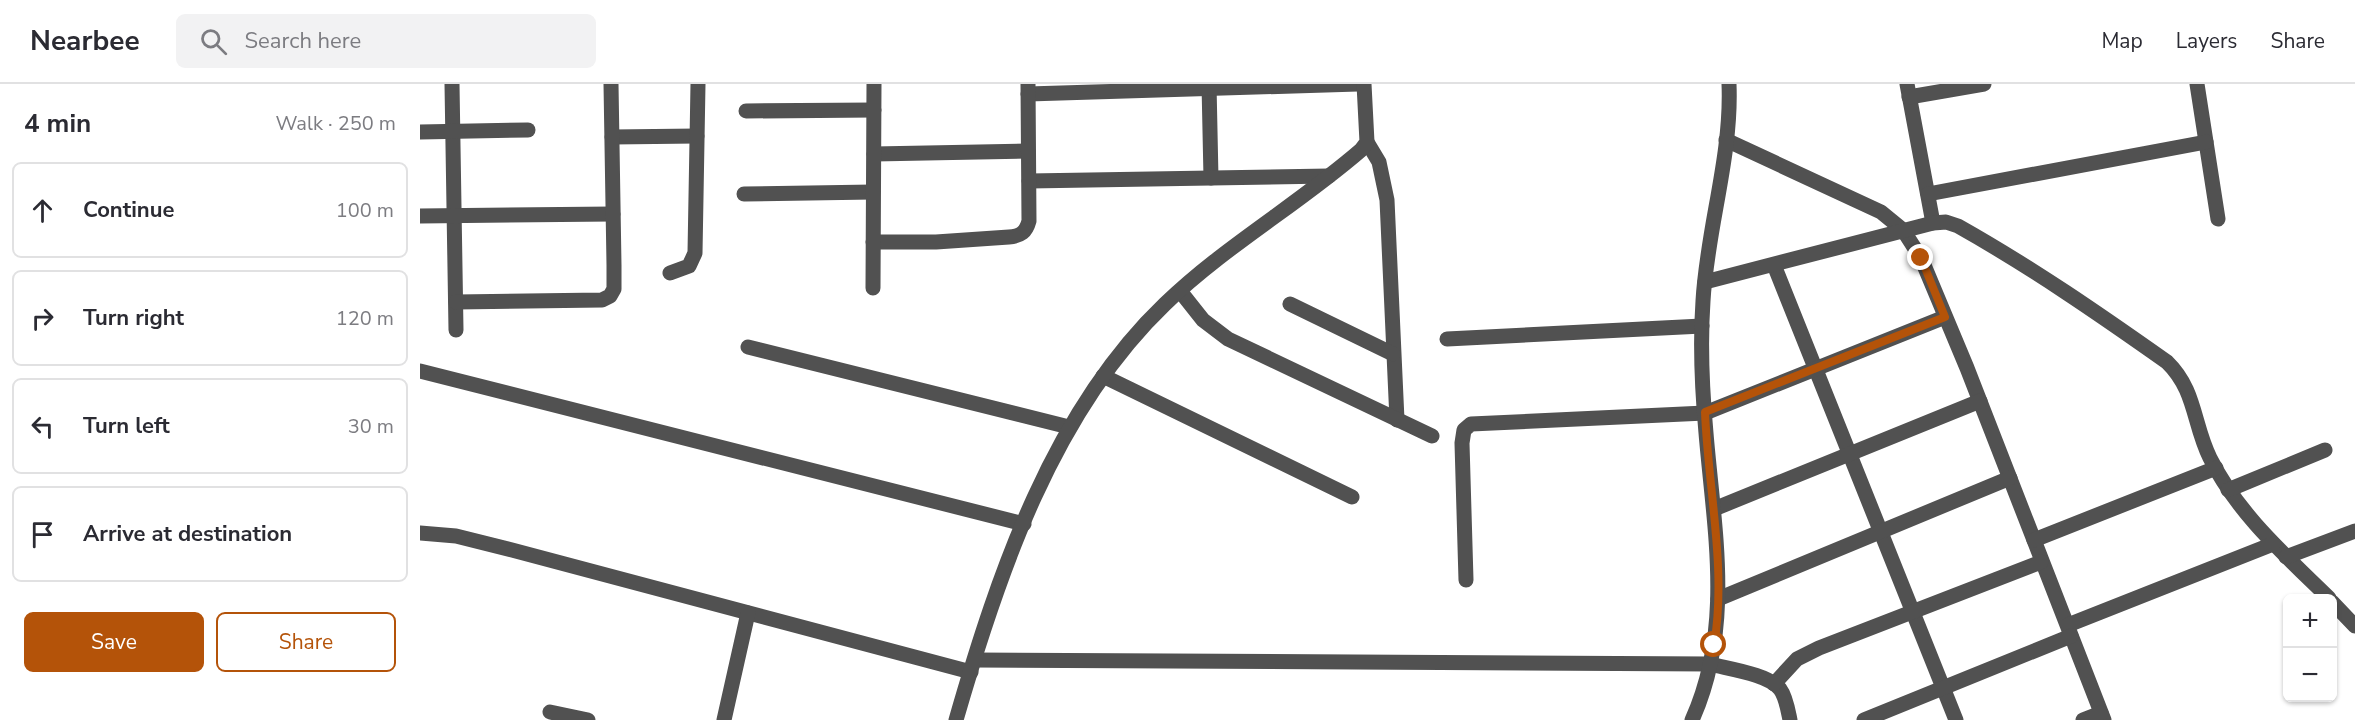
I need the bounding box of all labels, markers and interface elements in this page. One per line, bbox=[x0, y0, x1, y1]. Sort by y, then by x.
search box bbox=[176, 14, 596, 68]
text: Nearbee bbox=[30, 22, 140, 60]
icon: search bbox=[197, 25, 230, 58]
text: Search here bbox=[245, 26, 361, 56]
text: Map bbox=[2101, 27, 2143, 55]
text: Layers bbox=[2176, 27, 2237, 55]
text: Share bbox=[2270, 27, 2325, 55]
text: 4 min bbox=[24, 106, 91, 141]
text: Walk · 250 m bbox=[276, 110, 396, 137]
icon: ahead bbox=[26, 194, 59, 227]
text: Continue bbox=[83, 195, 174, 225]
text: 100 m bbox=[336, 197, 394, 224]
route end bbox=[1907, 244, 1933, 270]
icon: right bbox=[26, 302, 59, 335]
text: Turn right bbox=[83, 303, 184, 333]
text: 120 m bbox=[336, 305, 394, 332]
icon: left bbox=[26, 410, 59, 443]
text: Turn left bbox=[83, 411, 170, 441]
text: 30 m bbox=[348, 413, 394, 440]
icon: arrive bbox=[26, 518, 59, 551]
text: Arrive at destination bbox=[83, 519, 292, 549]
map controls bbox=[2283, 594, 2337, 702]
button: + bbox=[2283, 594, 2337, 648]
button: Save bbox=[24, 612, 204, 672]
button: Share bbox=[216, 612, 396, 672]
route start bbox=[1700, 631, 1726, 657]
button: − bbox=[2283, 648, 2337, 702]

